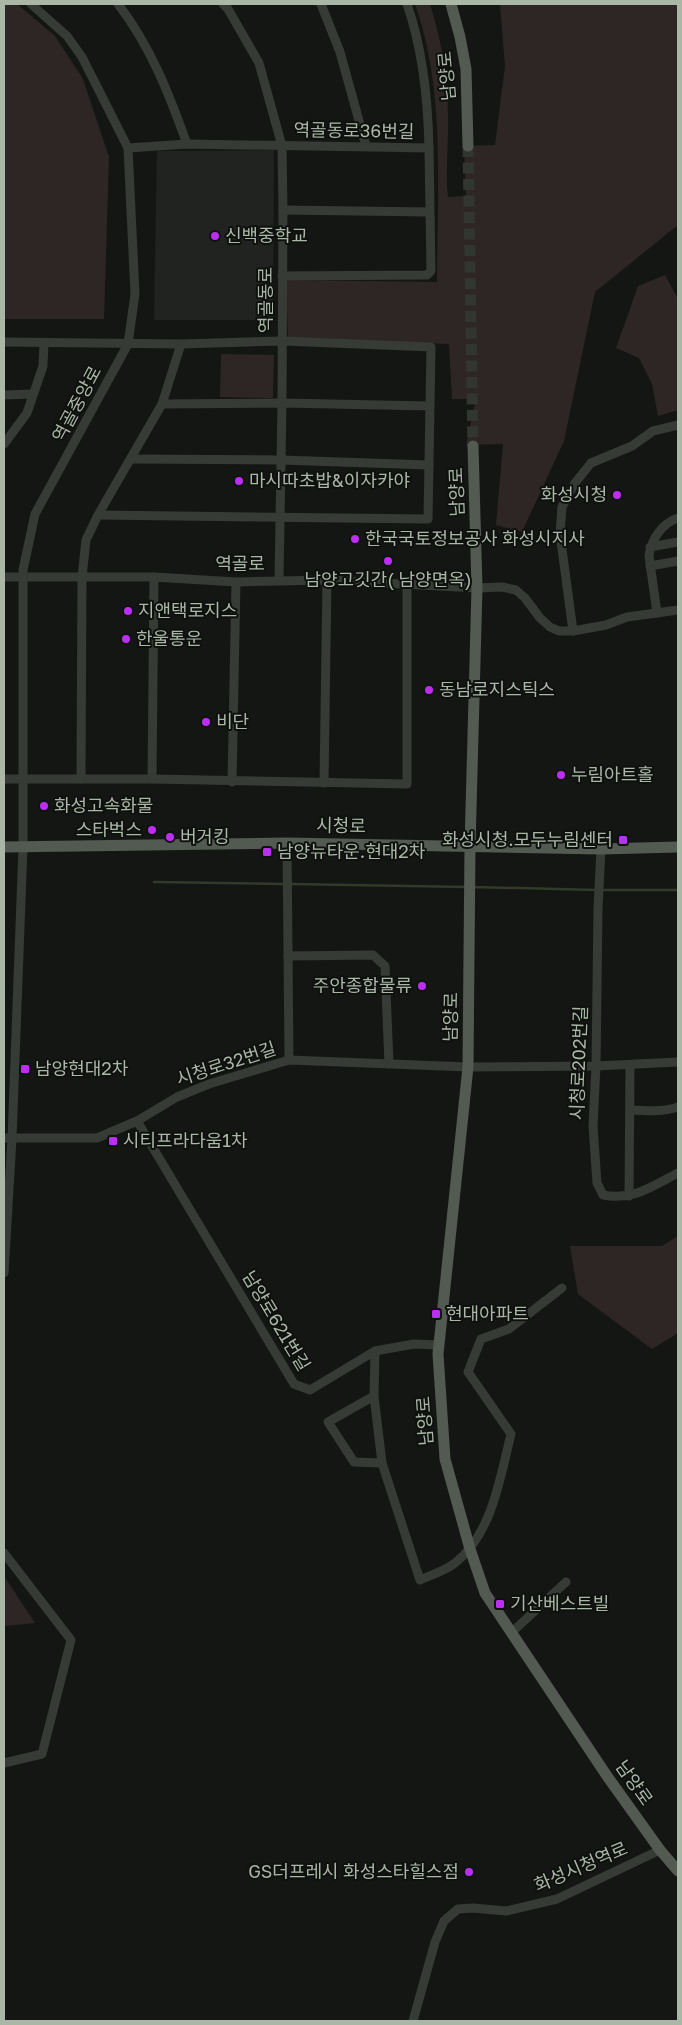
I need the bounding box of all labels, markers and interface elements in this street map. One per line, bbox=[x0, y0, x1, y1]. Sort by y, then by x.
street label: 남양로 bbox=[433, 50, 459, 102]
street label: 역골동로36번길 bbox=[293, 118, 415, 142]
place label: 신백중학교 bbox=[225, 224, 308, 246]
marker: 신백중학교 bbox=[209, 230, 221, 242]
street label: 역골동로 bbox=[254, 267, 276, 333]
street label: 역골중앙로 bbox=[47, 362, 105, 445]
street label: 남양로 bbox=[444, 467, 468, 517]
place label: 마시따초밥&이자카야 bbox=[249, 469, 410, 491]
marker: 마시따초밥&이자카야 bbox=[233, 475, 245, 487]
place label: 화성시청 bbox=[541, 483, 607, 505]
marker: 화성시청 bbox=[611, 489, 623, 501]
place label: 한국국토정보공사 화성시지사 bbox=[365, 527, 585, 549]
marker: 한국국토정보공사 화성시지사 bbox=[349, 533, 361, 545]
street label: 역골로 bbox=[215, 552, 265, 574]
marker: 남양고깃간( 남양면옥) bbox=[382, 555, 394, 567]
place label: 남양고깃간( 남양면옥) bbox=[304, 568, 472, 590]
place label: 지앤택로지스 bbox=[138, 599, 237, 621]
marker: 지앤택로지스 bbox=[122, 605, 134, 617]
place label: 한울통운 bbox=[136, 627, 202, 649]
marker: 한울통운 bbox=[120, 633, 132, 645]
place label: 동남로지스틱스 bbox=[439, 678, 555, 700]
marker: 동남로지스틱스 bbox=[423, 684, 435, 696]
place label: 비단 bbox=[216, 710, 249, 732]
marker: 비단 bbox=[200, 716, 212, 728]
place label: 누림아트홀 bbox=[571, 763, 654, 785]
marker: 누림아트홀 bbox=[555, 769, 567, 781]
place label: 화성고속화물 bbox=[54, 794, 153, 816]
marker: 화성고속화물 bbox=[38, 800, 50, 812]
street label: 시청로 bbox=[316, 814, 366, 836]
place label: 스타벅스 bbox=[76, 818, 142, 840]
marker: 스타벅스 bbox=[146, 824, 158, 836]
place label: 버거킹 bbox=[180, 825, 230, 847]
place label: 화성시청.모두누림센터 bbox=[442, 828, 613, 850]
marker: 버거킹 bbox=[164, 831, 176, 843]
marker: 화성시청.모두누림센터 bbox=[617, 834, 629, 846]
place label: 남양뉴타운.현대2차 bbox=[277, 840, 426, 862]
marker: 남양뉴타운.현대2차 bbox=[261, 846, 273, 858]
place label: 주안종합물류 bbox=[313, 974, 412, 996]
marker: 주안종합물류 bbox=[416, 980, 428, 992]
street label: 남양로 bbox=[439, 992, 461, 1042]
street label: 시청로202번길 bbox=[565, 1005, 591, 1121]
street label: 시청로32번길 bbox=[173, 1037, 278, 1090]
place label: 남양현대2차 bbox=[35, 1057, 129, 1079]
marker: 남양현대2차 bbox=[19, 1063, 31, 1075]
place label: 시티프라다움1차 bbox=[123, 1129, 248, 1151]
marker: 시티프라다움1차 bbox=[107, 1135, 119, 1147]
street label: 남양로621번길 bbox=[238, 1266, 315, 1375]
place label: 현대아파트 bbox=[446, 1302, 529, 1324]
marker: 현대아파트 bbox=[430, 1308, 442, 1320]
street label: 남양로 bbox=[411, 1396, 437, 1447]
place label: 기산베스트빌 bbox=[510, 1592, 609, 1614]
marker: 기산베스트빌 bbox=[494, 1598, 506, 1610]
street label: 남양로 bbox=[612, 1756, 658, 1809]
street label: 화성시청역로 bbox=[531, 1837, 631, 1896]
place label: GS더프레시 화성스타힐스점 bbox=[248, 1860, 459, 1882]
marker: GS더프레시 화성스타힐스점 bbox=[463, 1866, 475, 1878]

